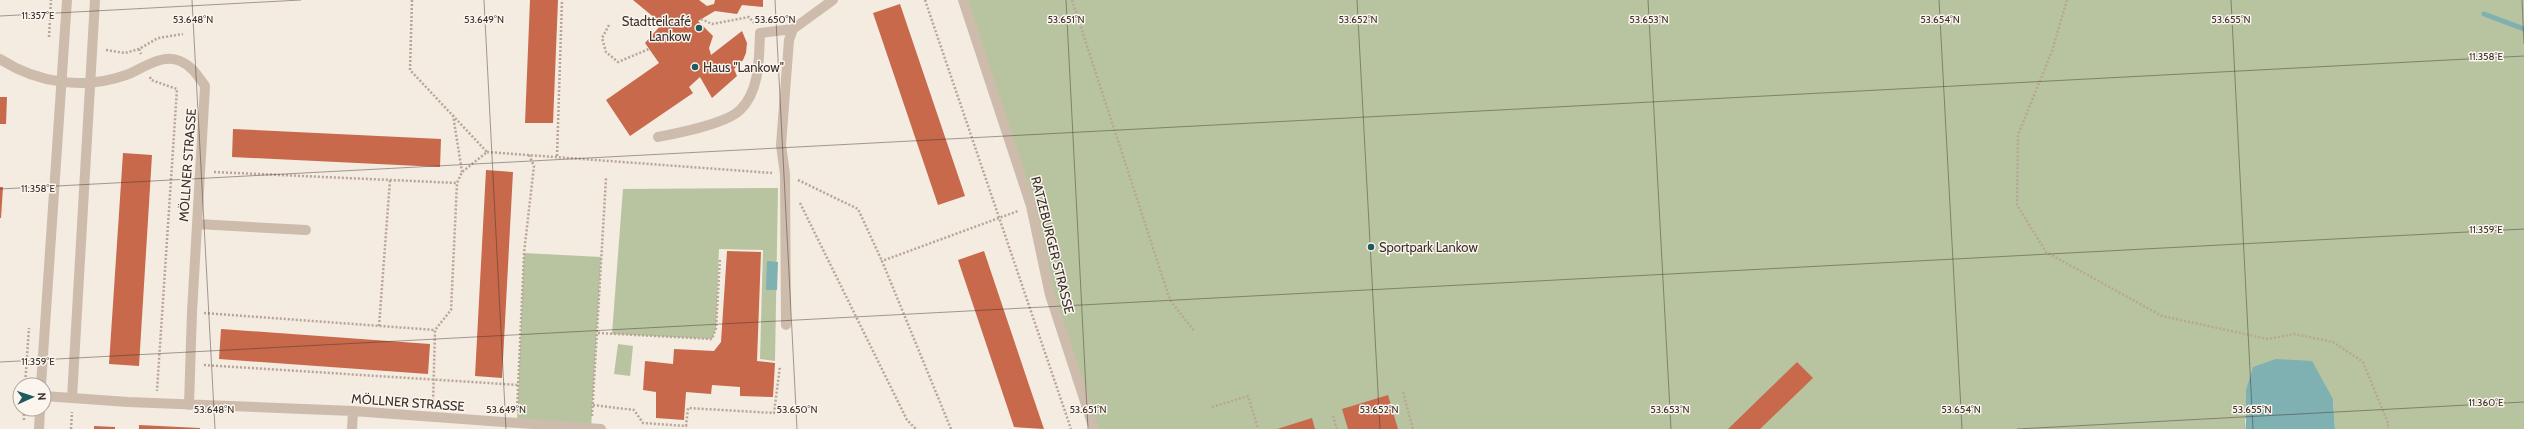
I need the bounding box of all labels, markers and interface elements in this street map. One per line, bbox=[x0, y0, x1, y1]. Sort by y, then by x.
text: 11.357°E bbox=[22, 9, 55, 22]
text: 53.648°N bbox=[173, 13, 213, 26]
text: 53.649°N bbox=[464, 13, 504, 26]
place label: Stadtteilcafé Lankow bbox=[622, 13, 692, 44]
text: 53.650°N bbox=[755, 13, 795, 26]
text: 53.651°N bbox=[1047, 13, 1085, 26]
text: 53.652°N bbox=[1338, 13, 1378, 26]
text: 53.653°N bbox=[1629, 13, 1669, 26]
text: 53.654°N bbox=[1920, 13, 1960, 26]
text: 53.655°N bbox=[2211, 13, 2251, 26]
marker: Stadtteilcafé Lankow bbox=[694, 23, 704, 33]
text: 11.358°E bbox=[2469, 50, 2503, 63]
place label: Haus "Lankow" bbox=[703, 59, 784, 75]
marker: Haus "Lankow" bbox=[690, 62, 700, 72]
street label: MÖLLNER STRASSE bbox=[175, 108, 199, 222]
street label: RATZEBURGER STRASSE bbox=[1028, 175, 1078, 315]
text: 11.358°E bbox=[21, 182, 55, 195]
text: 11.359°E bbox=[2469, 223, 2503, 236]
place label: Sportpark Lankow bbox=[1379, 239, 1478, 255]
marker: Sportpark Lankow bbox=[1366, 242, 1376, 252]
text: 11.359°E bbox=[21, 355, 55, 368]
north arrow bbox=[12, 377, 52, 417]
street label: MÖLLNER STRASSE bbox=[351, 390, 465, 414]
text: N bbox=[35, 392, 49, 401]
text: 11.360°E bbox=[2468, 396, 2504, 409]
text: 53.648°N bbox=[194, 403, 234, 416]
text: 53.649°N bbox=[486, 403, 526, 416]
text: 53.650°N bbox=[777, 403, 817, 416]
text: 53.651°N bbox=[1069, 403, 1107, 416]
text: 53.652°N bbox=[1359, 403, 1399, 416]
text: 53.653°N bbox=[1650, 403, 1690, 416]
text: 53.654°N bbox=[1941, 403, 1981, 416]
text: 53.655°N bbox=[2232, 403, 2272, 416]

